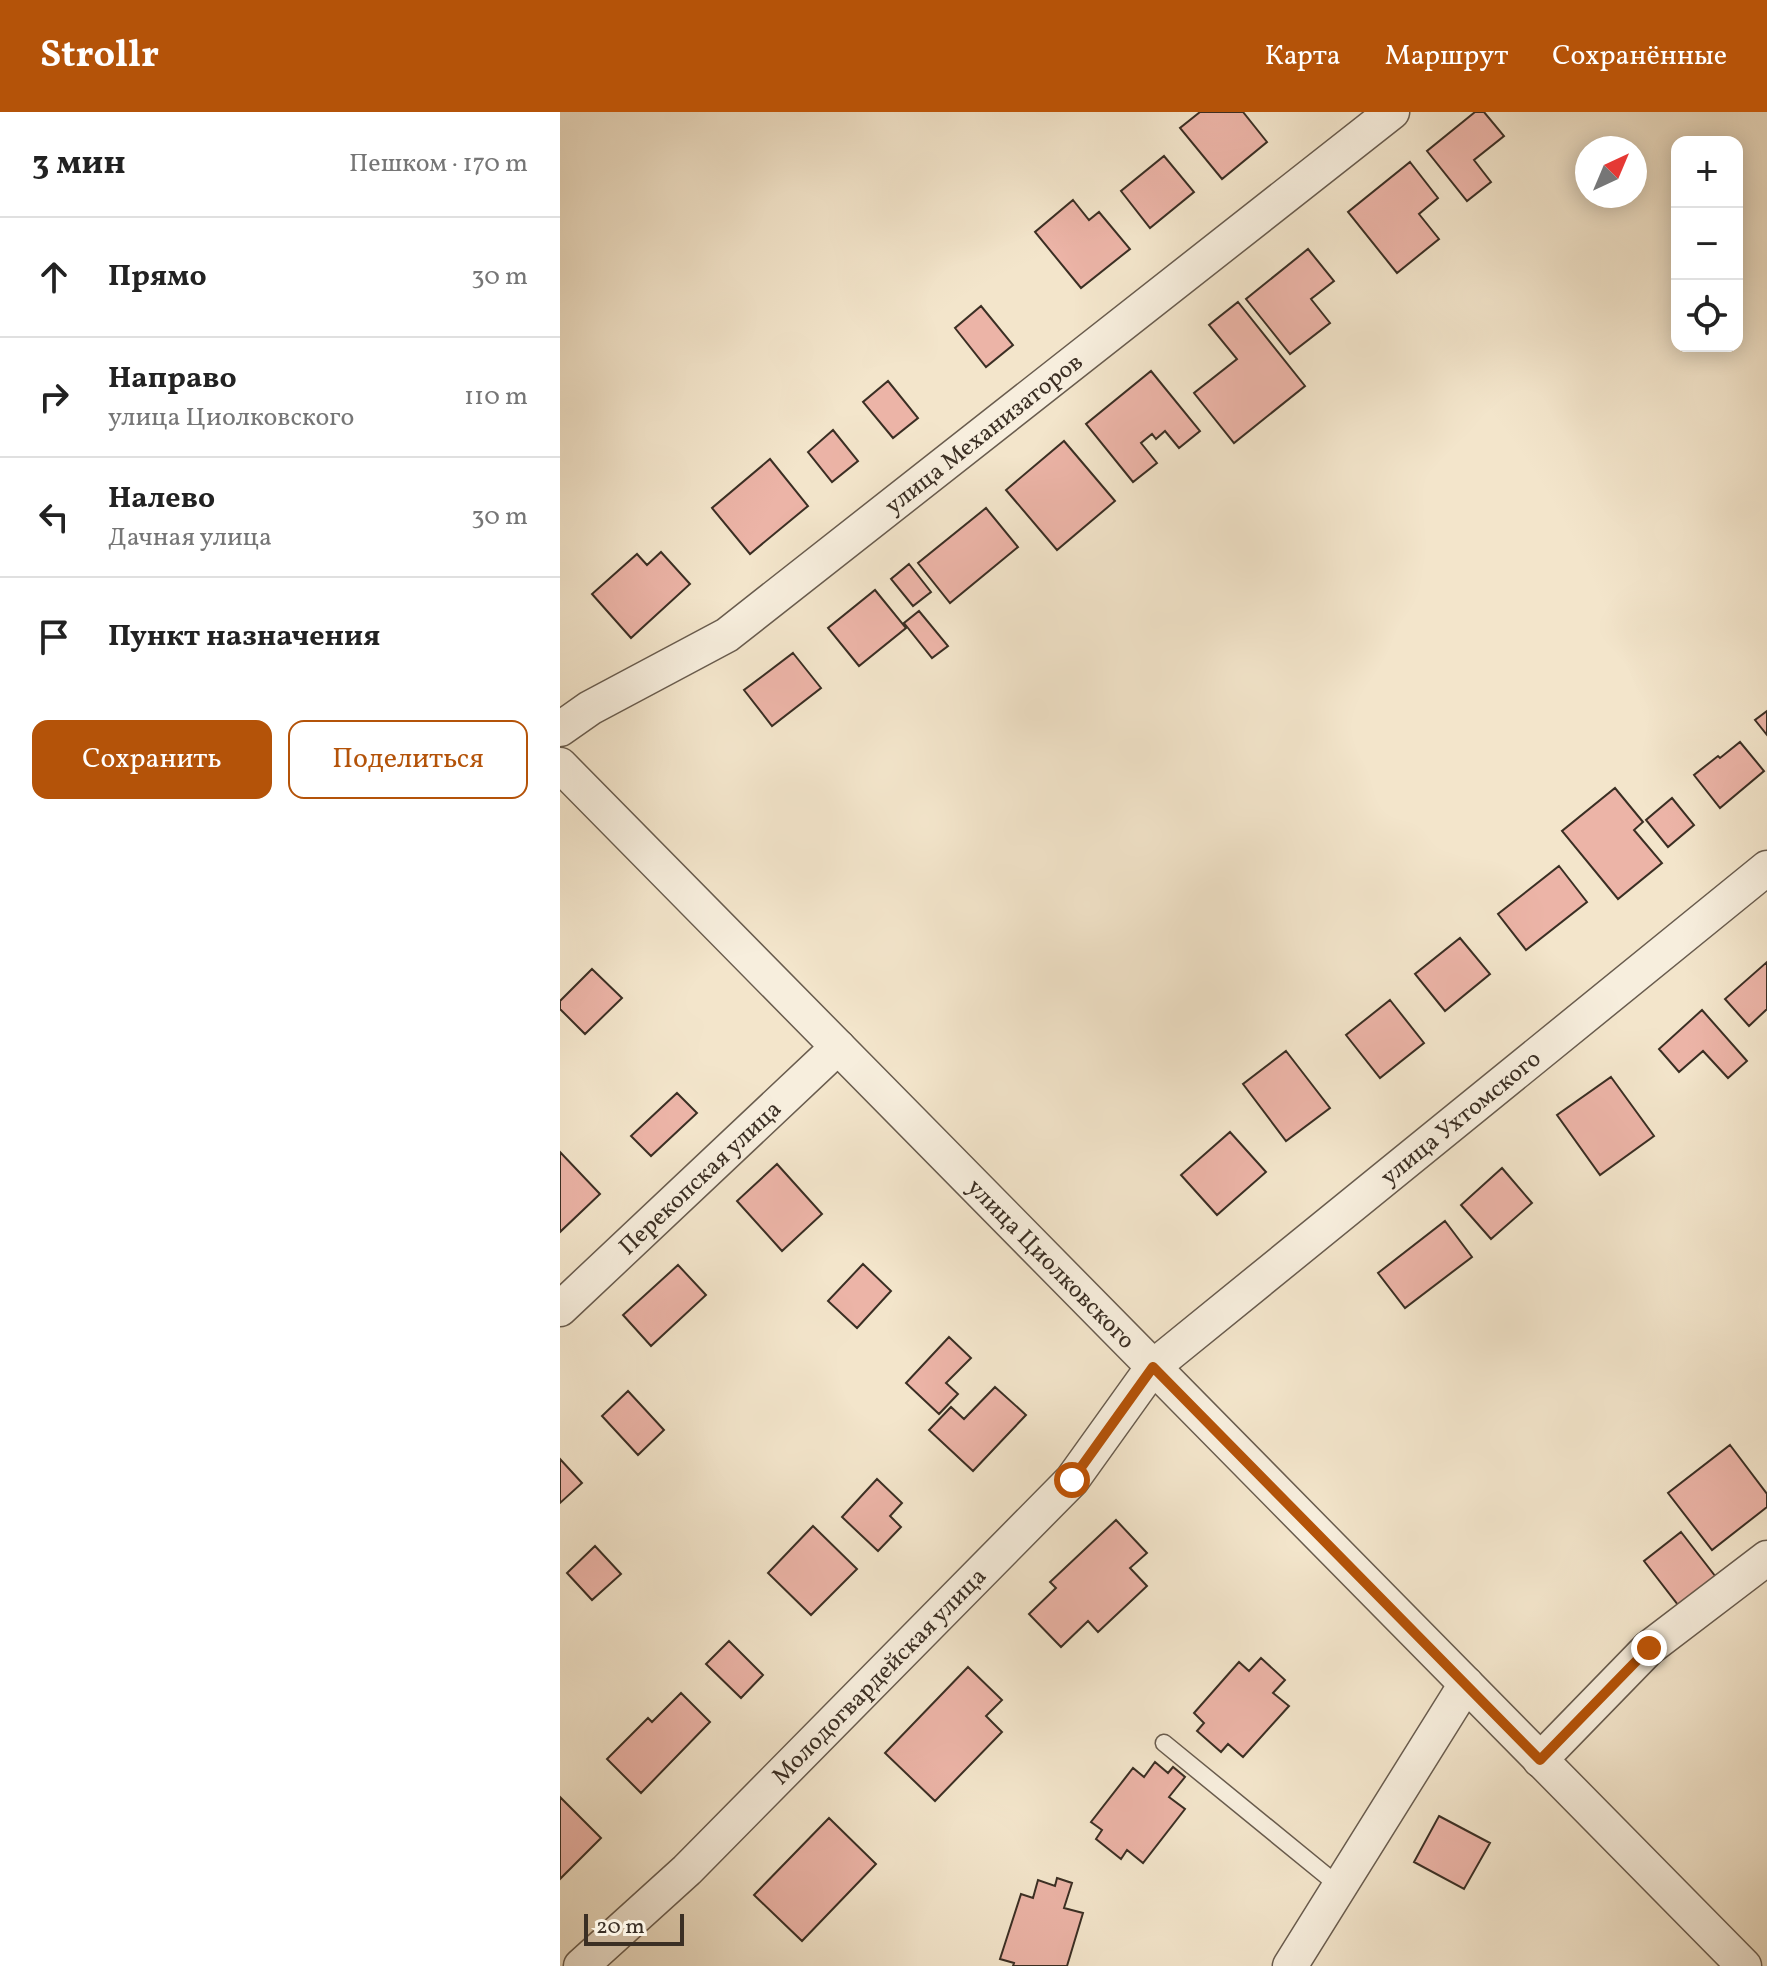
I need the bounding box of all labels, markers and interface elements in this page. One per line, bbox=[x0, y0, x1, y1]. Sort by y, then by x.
text: Strollr bbox=[40, 30, 159, 83]
text: Карта bbox=[1265, 37, 1341, 76]
text: Маршрут bbox=[1385, 37, 1508, 76]
text: Сохранённые bbox=[1552, 37, 1727, 76]
north arrow bbox=[1575, 136, 1647, 208]
map controls bbox=[1671, 136, 1743, 352]
button: + bbox=[1671, 136, 1743, 208]
text: 3 мин bbox=[32, 141, 126, 188]
text: Пешком · 170 m bbox=[349, 146, 528, 182]
button: − bbox=[1671, 208, 1743, 280]
icon: ahead bbox=[32, 255, 76, 299]
text: Прямо bbox=[108, 256, 207, 298]
text: 30 m bbox=[471, 259, 528, 295]
button: locate bbox=[1671, 280, 1743, 352]
street label: улица Механизаторов bbox=[878, 346, 1091, 524]
text: Направо bbox=[108, 358, 237, 400]
icon: right bbox=[32, 375, 76, 419]
text: 110 m bbox=[464, 379, 528, 415]
text: улица Циолковского bbox=[108, 400, 354, 436]
text: Налево bbox=[108, 478, 215, 520]
icon: left bbox=[32, 495, 76, 539]
text: 30 m bbox=[471, 499, 528, 535]
text: Дачная улица bbox=[108, 520, 272, 556]
icon: arrive bbox=[32, 615, 76, 659]
text: Пункт назначения bbox=[108, 616, 380, 658]
button: Сохранить bbox=[32, 720, 272, 799]
button: Поделиться bbox=[288, 720, 528, 799]
street label: улица Ухтомского bbox=[1374, 1043, 1549, 1194]
street label: Перекопская улица bbox=[612, 1094, 790, 1264]
street label: улица Циолковского bbox=[958, 1172, 1142, 1358]
route start bbox=[1054, 1462, 1090, 1498]
street label: Молодогвардейская улица bbox=[765, 1561, 995, 1793]
route end bbox=[1631, 1630, 1667, 1666]
scale bar bbox=[584, 1910, 684, 1946]
text: 20 m bbox=[596, 1912, 645, 1943]

